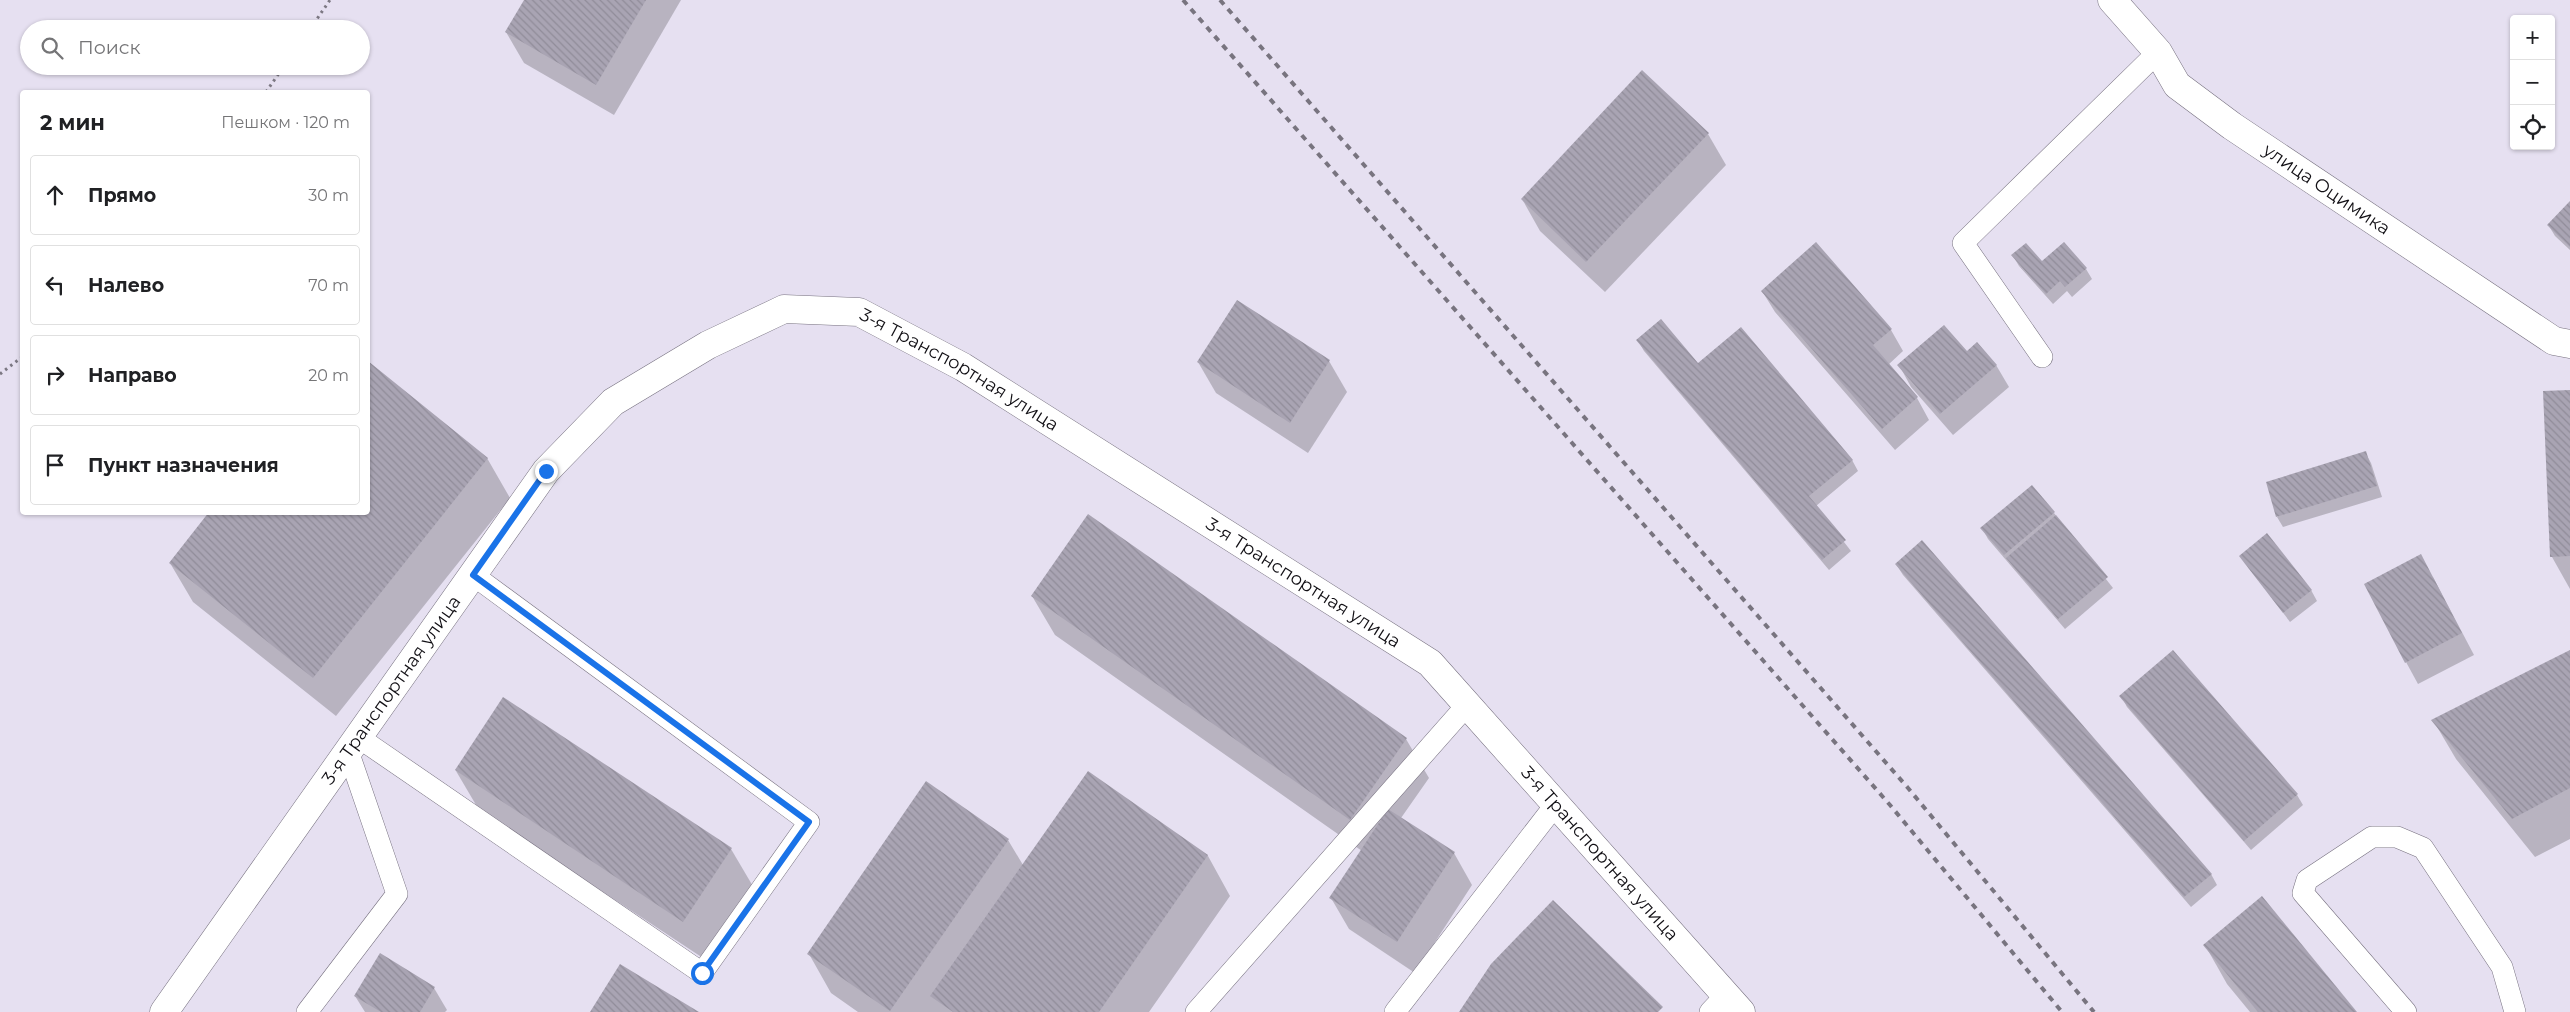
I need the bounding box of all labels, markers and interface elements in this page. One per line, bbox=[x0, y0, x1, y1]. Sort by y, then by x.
map controls bbox=[2510, 15, 2555, 150]
button: + bbox=[2510, 15, 2555, 60]
search box bbox=[20, 20, 370, 75]
icon: search bbox=[38, 34, 66, 62]
text: Поиск bbox=[78, 36, 141, 59]
button: − bbox=[2510, 60, 2555, 105]
button: locate bbox=[2510, 105, 2555, 150]
text: 2 мин bbox=[40, 110, 105, 135]
text: Пешком · 120 m bbox=[221, 113, 350, 132]
street label: улица Оцимика bbox=[2258, 138, 2395, 240]
icon: ahead bbox=[41, 181, 69, 209]
text: Прямо bbox=[88, 184, 156, 207]
text: 30 m bbox=[308, 186, 349, 205]
icon: left bbox=[41, 271, 69, 299]
text: Налево bbox=[88, 274, 164, 297]
text: 70 m bbox=[308, 276, 349, 295]
street label: 3-я Транспортная улица bbox=[856, 303, 1063, 436]
icon: right bbox=[41, 361, 69, 389]
text: Направо bbox=[88, 364, 177, 387]
text: 20 m bbox=[308, 366, 349, 385]
icon: arrive bbox=[41, 451, 69, 479]
text: Пункт назначения bbox=[88, 454, 279, 477]
route end bbox=[535, 460, 558, 483]
street label: 3-я Транспортная улица bbox=[1202, 513, 1405, 653]
street label: 3-я Транспортная улица bbox=[317, 591, 466, 789]
street label: 3-я Транспортная улица bbox=[1516, 762, 1683, 945]
route start bbox=[691, 962, 714, 985]

